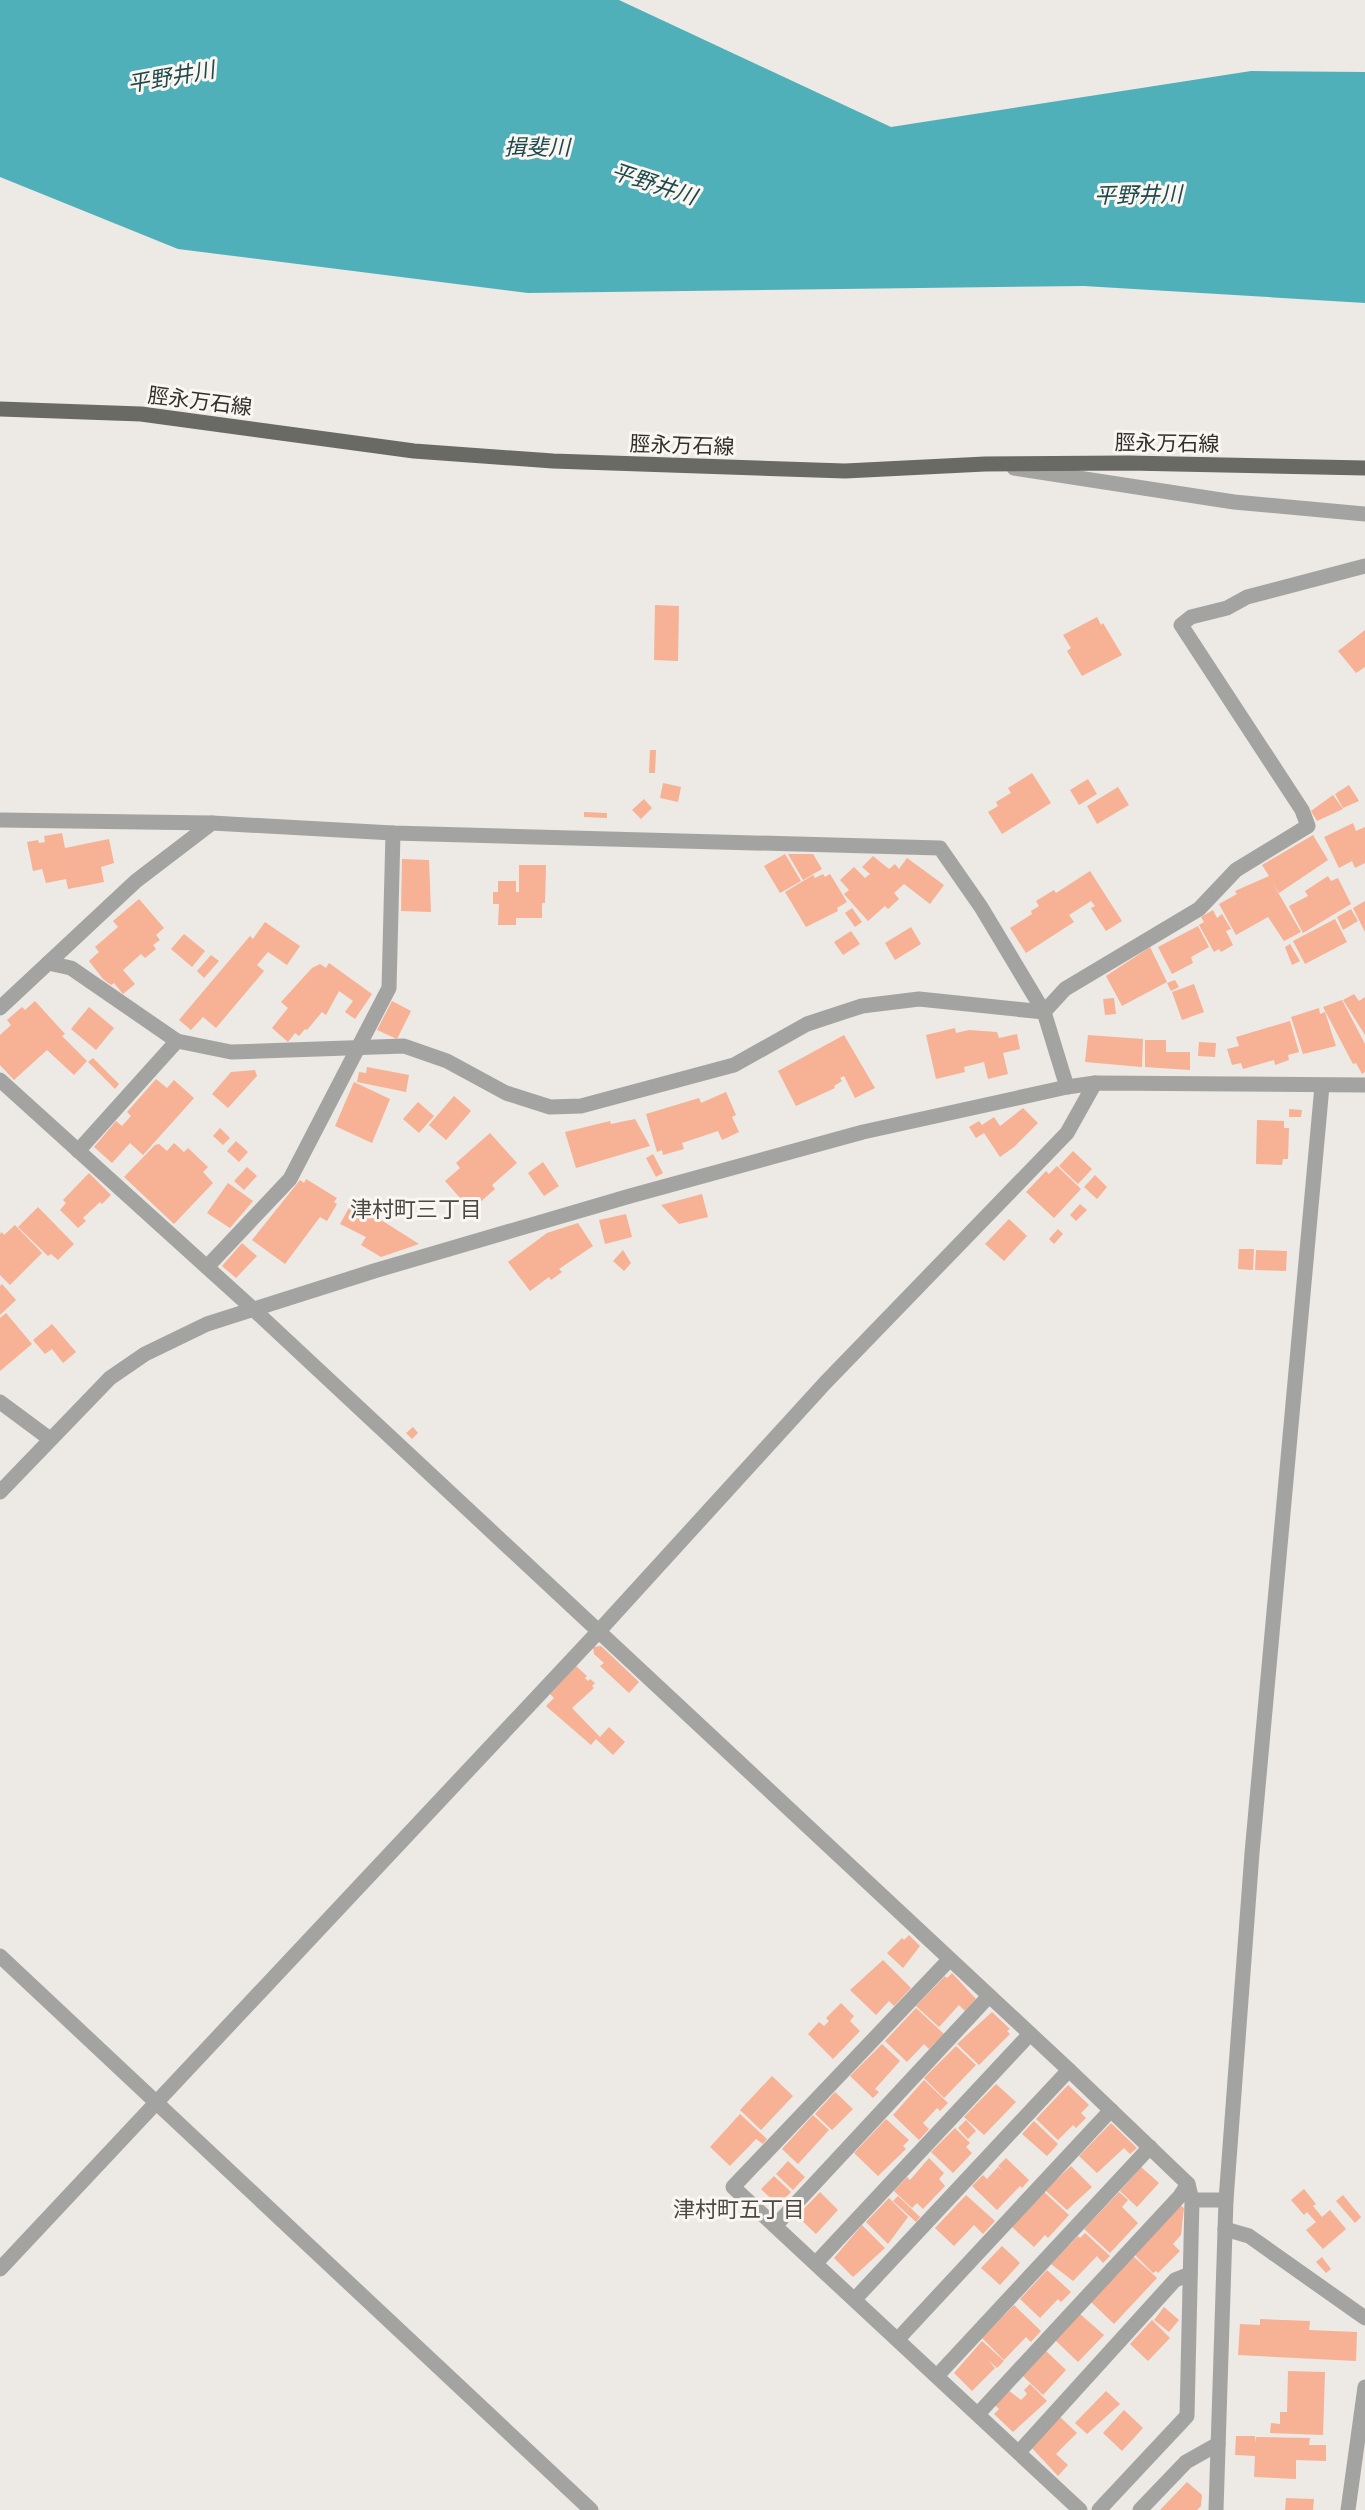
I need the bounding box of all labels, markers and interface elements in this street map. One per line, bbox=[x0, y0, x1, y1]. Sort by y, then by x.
water label: 平野井川 bbox=[125, 57, 218, 97]
water label: 揖斐川 bbox=[504, 135, 572, 160]
water label: 平野井川 bbox=[608, 159, 702, 210]
water label: 平野井川 bbox=[1094, 182, 1184, 208]
street label: 脛永万石線 bbox=[146, 383, 254, 419]
street label: 脛永万石線 bbox=[1114, 431, 1220, 455]
street label: 脛永万石線 bbox=[629, 432, 735, 458]
district label: 津村町三丁目 bbox=[350, 1197, 482, 1222]
district label: 津村町五丁目 bbox=[673, 2197, 805, 2222]

